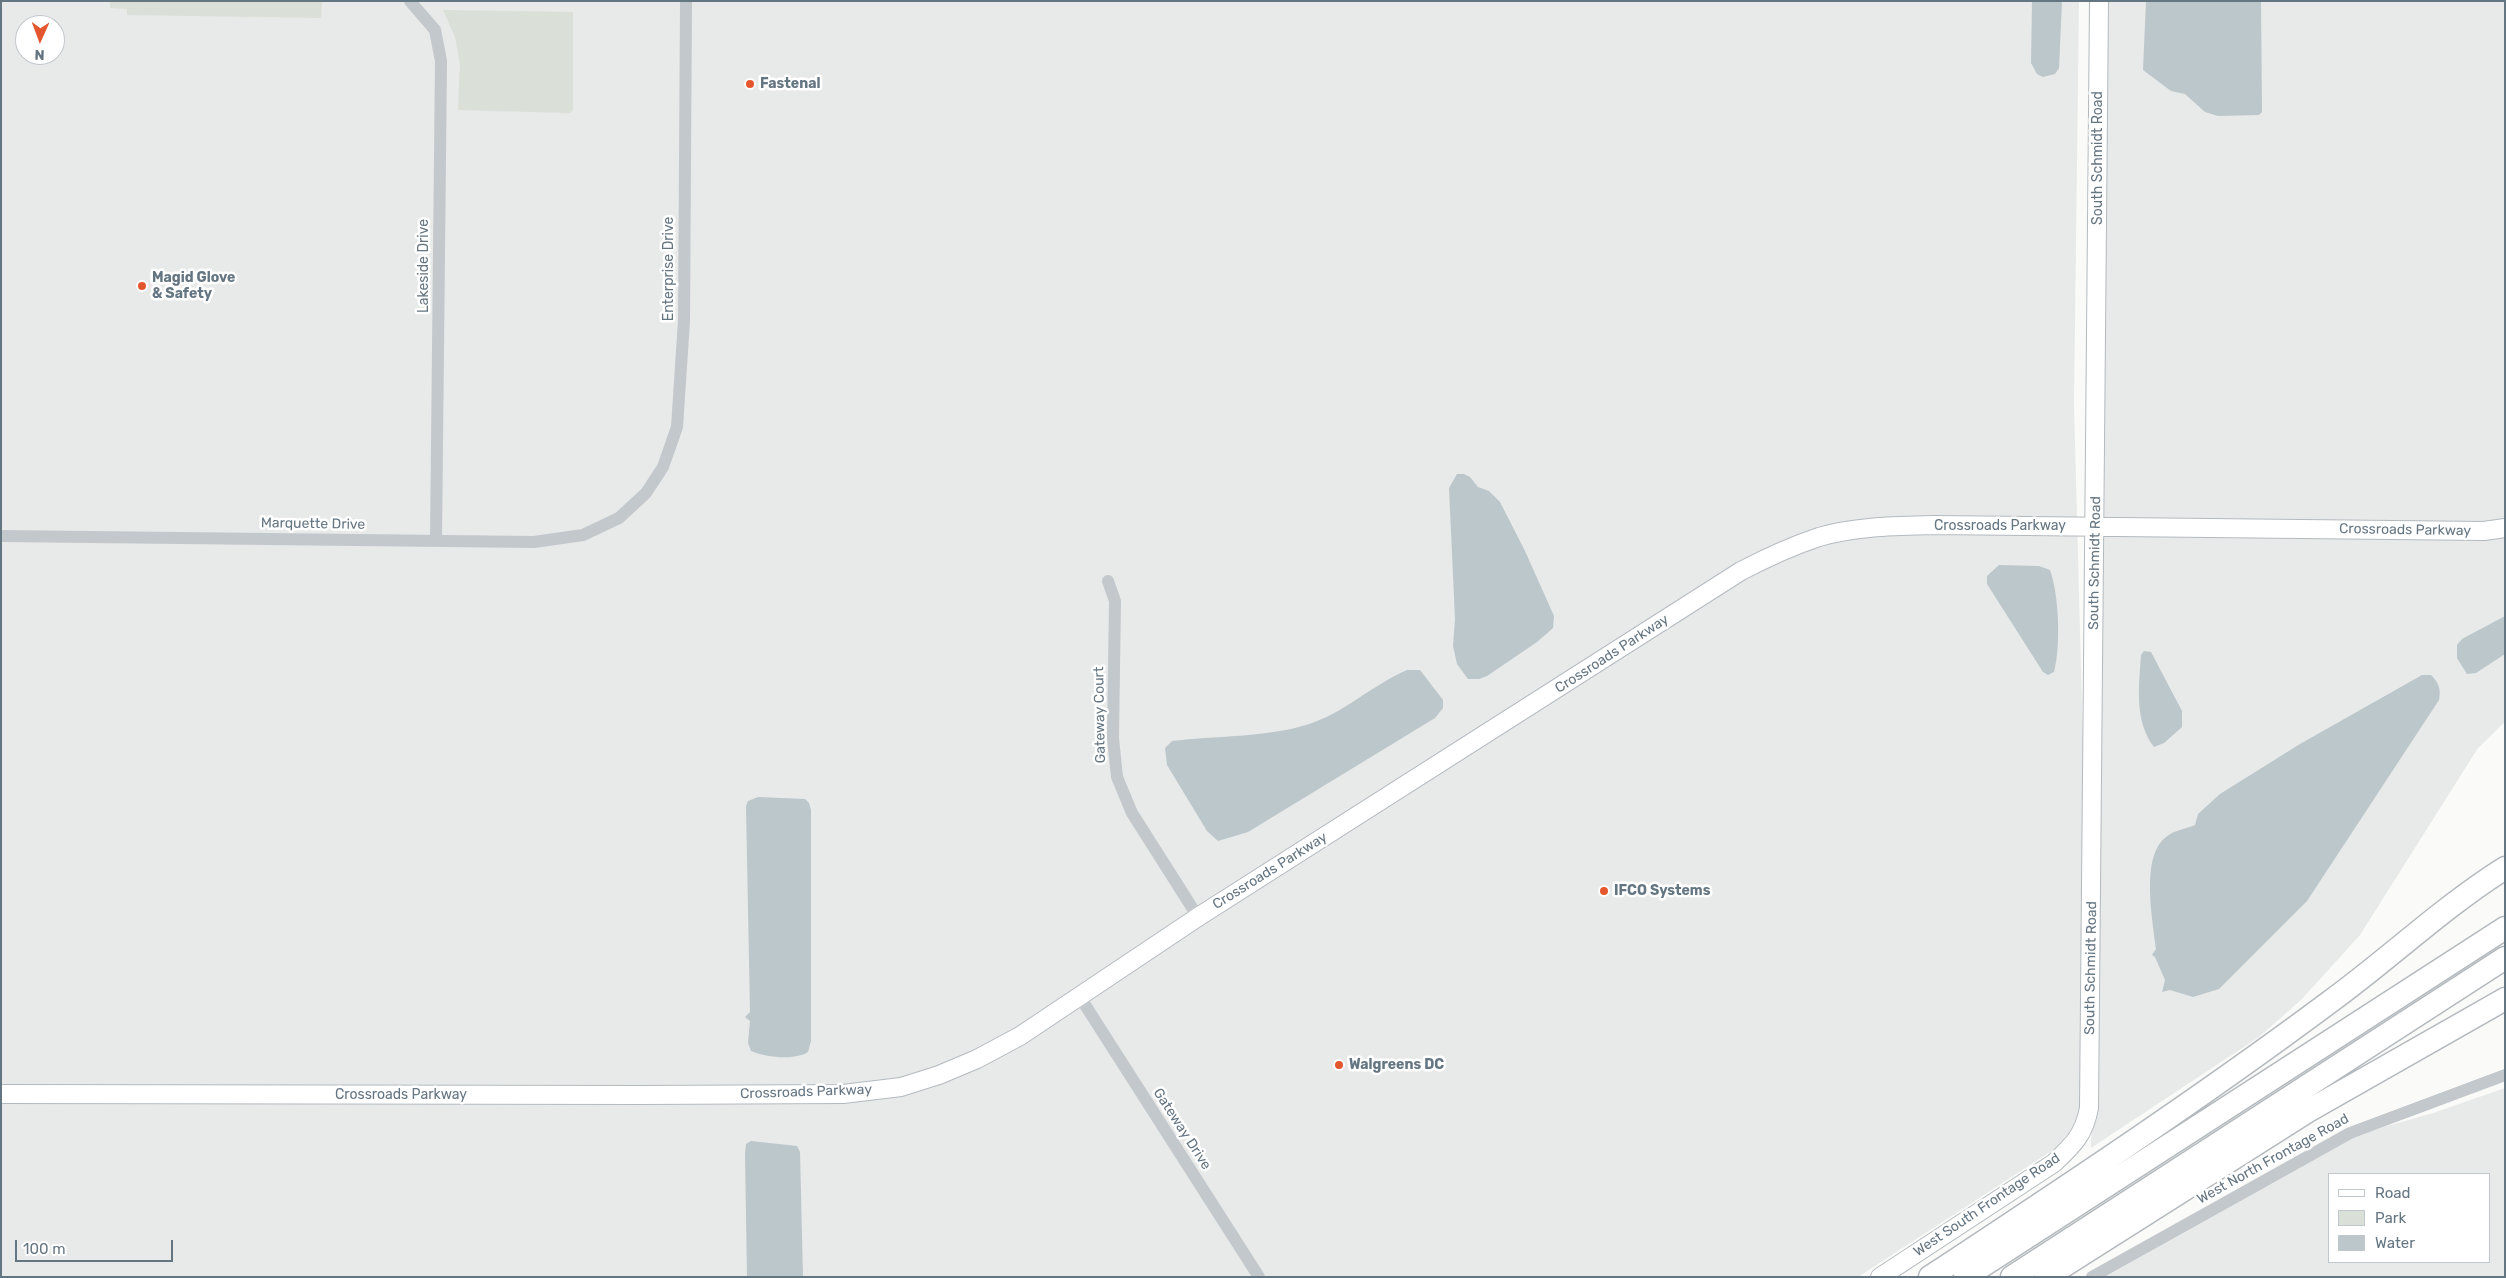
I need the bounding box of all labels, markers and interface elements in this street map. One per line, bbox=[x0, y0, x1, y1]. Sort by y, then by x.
north arrow bbox=[15, 15, 65, 65]
text: N bbox=[34, 46, 45, 63]
place label: Fastenal bbox=[760, 76, 820, 92]
marker: Fastenal bbox=[744, 78, 756, 90]
street label: South Schmidt Road bbox=[2090, 91, 2106, 225]
street label: Enterprise Drive bbox=[661, 217, 677, 321]
street label: Lakeside Drive bbox=[416, 219, 432, 313]
place label: Magid Glove & Safety bbox=[152, 270, 235, 302]
marker: Magid Glove & Safety bbox=[136, 280, 148, 292]
street label: South Schmidt Road bbox=[2085, 496, 2105, 630]
street label: Marquette Drive bbox=[261, 515, 365, 533]
street label: Crossroads Parkway bbox=[1934, 518, 2066, 534]
street label: Crossroads Parkway bbox=[2339, 520, 2471, 540]
street label: Crossroads Parkway bbox=[1552, 611, 1672, 697]
street label: Gateway Court bbox=[1091, 667, 1109, 763]
street label: Crossroads Parkway bbox=[1210, 829, 1330, 913]
place label: IFCO Systems bbox=[1614, 883, 1710, 899]
marker: IFCO Systems bbox=[1598, 885, 1610, 897]
street label: South Schmidt Road bbox=[2081, 901, 2101, 1035]
place label: Walgreens DC bbox=[1349, 1057, 1444, 1073]
marker: Walgreens DC bbox=[1333, 1059, 1345, 1071]
street label: Crossroads Parkway bbox=[740, 1081, 872, 1103]
street label: Gateway Drive bbox=[1149, 1085, 1215, 1173]
street label: Crossroads Parkway bbox=[335, 1087, 467, 1103]
street label: West North Frontage Road bbox=[2194, 1110, 2352, 1208]
street label: West South Frontage Road bbox=[1911, 1150, 2063, 1260]
legend bbox=[2328, 1173, 2491, 1263]
text: Road bbox=[2375, 1184, 2411, 1202]
text: Park bbox=[2375, 1209, 2406, 1227]
scale bar bbox=[18, 1230, 175, 1262]
text: Water bbox=[2375, 1234, 2415, 1252]
text: 100 m bbox=[23, 1240, 65, 1258]

